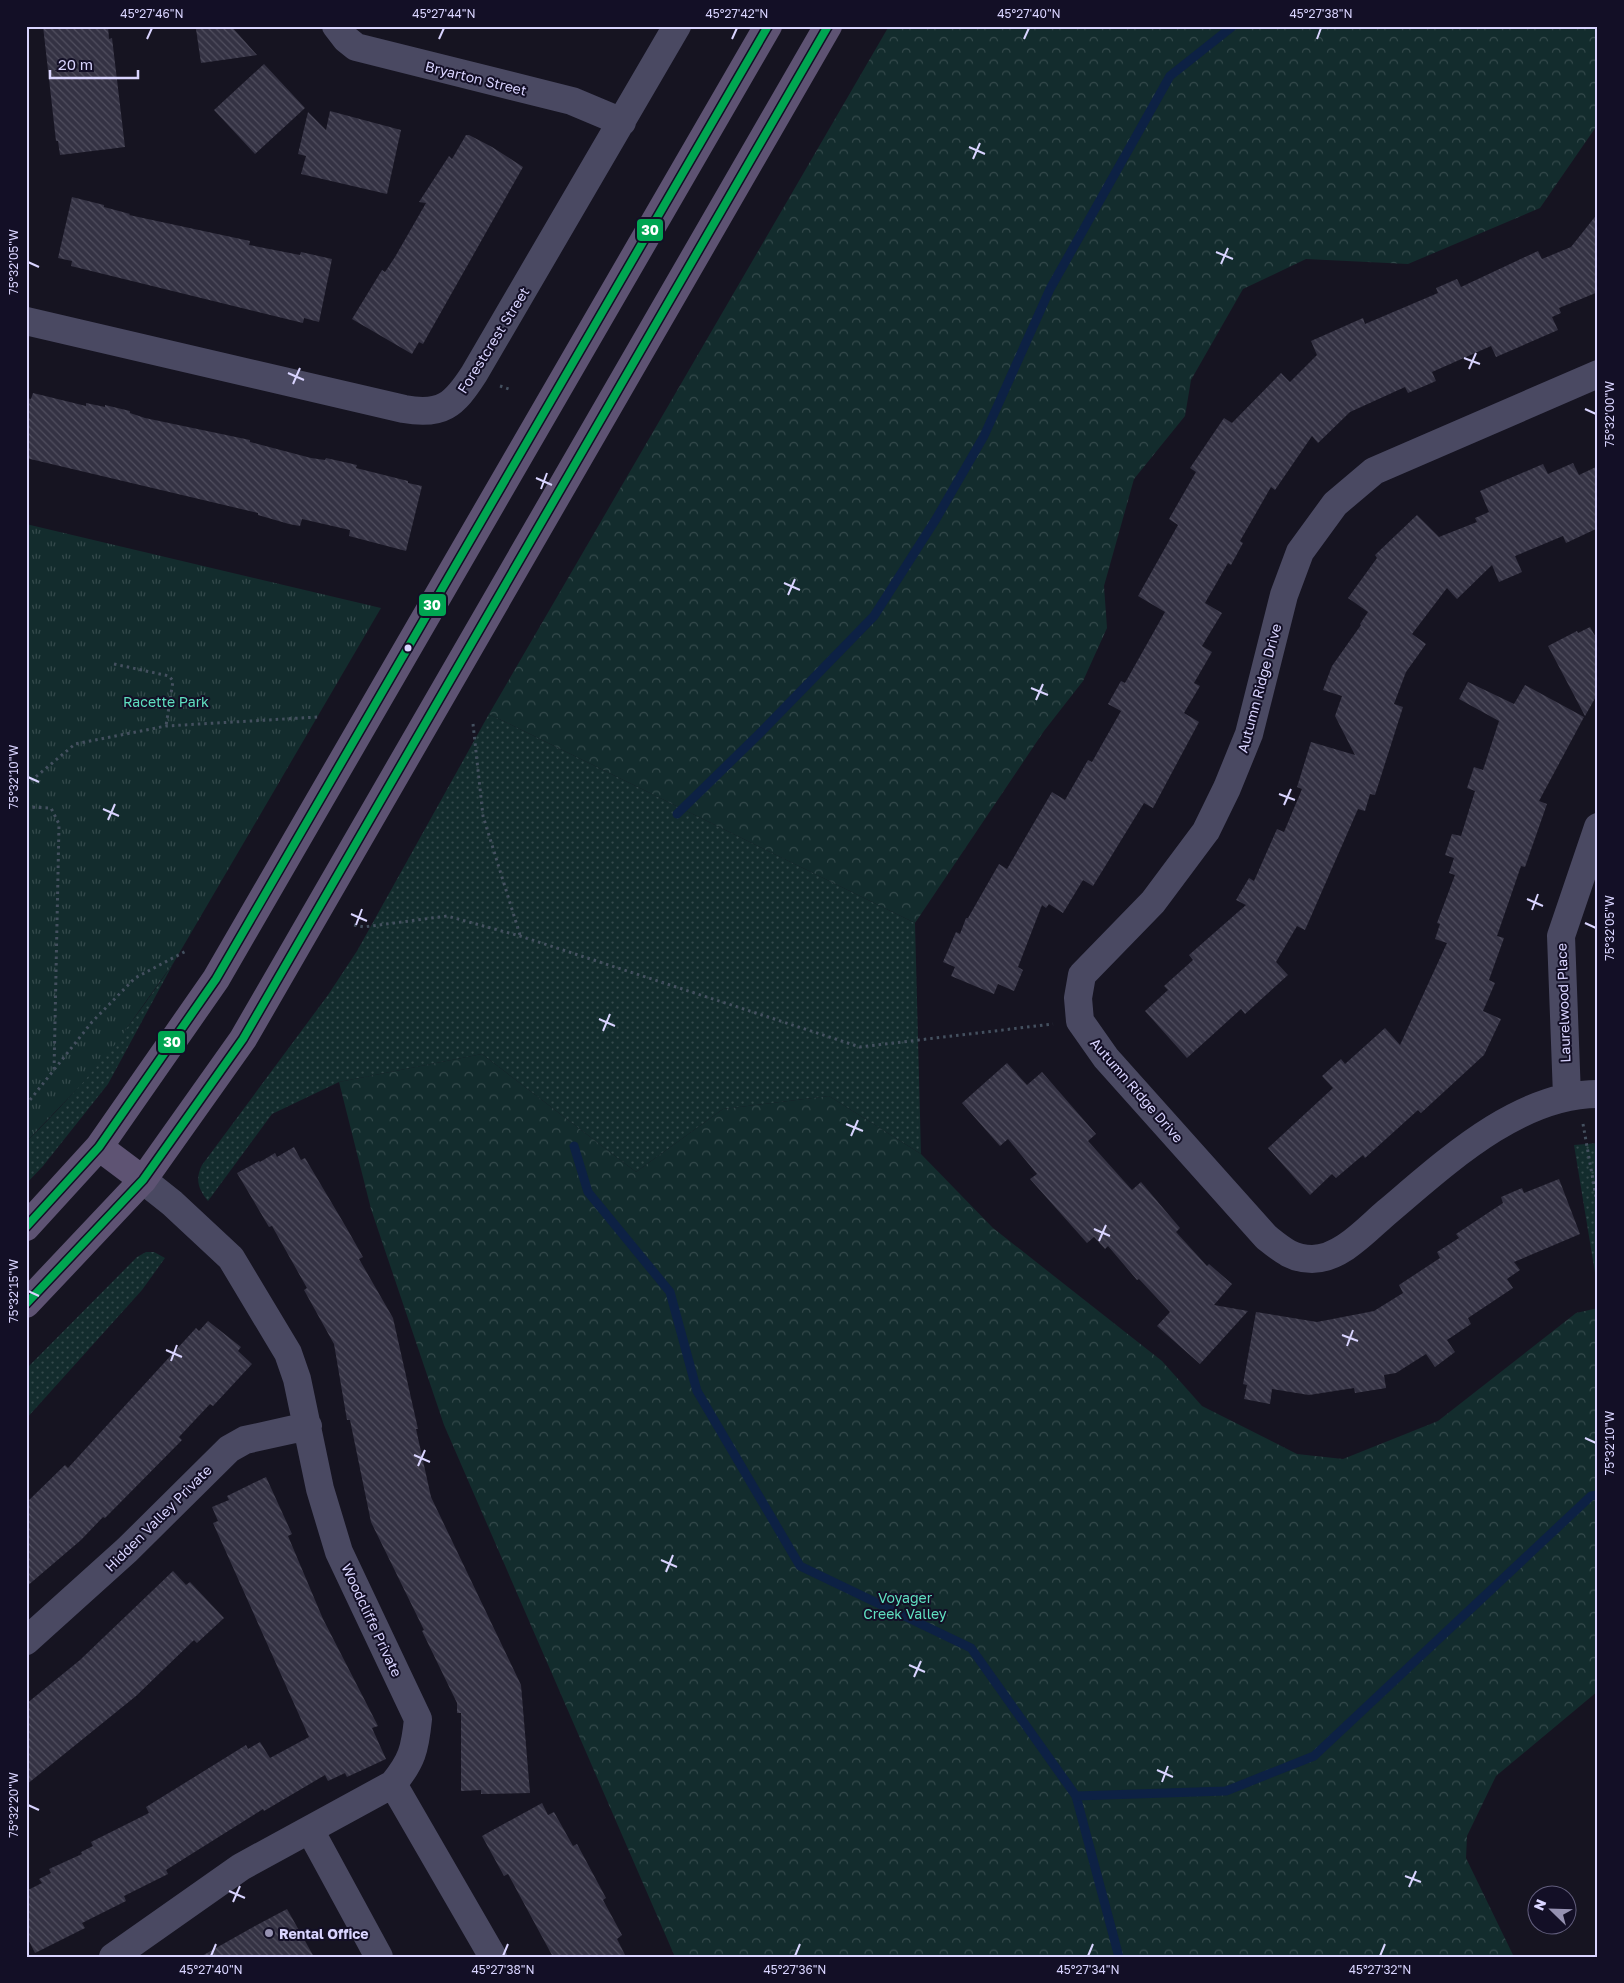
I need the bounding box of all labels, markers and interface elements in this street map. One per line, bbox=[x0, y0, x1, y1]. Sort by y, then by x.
text: 45°27'46"N bbox=[120, 6, 184, 21]
text: 45°27'44"N bbox=[412, 6, 476, 21]
text: 45°27'42"N bbox=[705, 6, 769, 21]
text: 45°27'40"N bbox=[997, 6, 1061, 21]
text: 45°27'38"N bbox=[1289, 6, 1353, 21]
scale bar bbox=[50, 48, 138, 80]
text: 20 m bbox=[58, 55, 93, 73]
street label: Bryarton Street bbox=[424, 57, 528, 99]
line badge: 30 bbox=[636, 218, 664, 242]
text: 30 bbox=[641, 221, 659, 238]
text: 75°32'05"W bbox=[6, 229, 21, 295]
street label: Forestcrest Street bbox=[453, 284, 533, 396]
text: 75°32'00"W bbox=[1602, 381, 1617, 447]
line badge: 30 bbox=[418, 593, 447, 617]
text: 30 bbox=[423, 596, 441, 613]
street label: Autumn Ridge Drive bbox=[1234, 622, 1284, 754]
unlabelled marker bbox=[403, 643, 413, 653]
park label: Racette Park bbox=[123, 693, 209, 710]
text: 75°32'10"W bbox=[6, 744, 21, 809]
text: 75°32'05"W bbox=[1602, 895, 1617, 961]
street label: Laurelwood Place bbox=[1552, 943, 1574, 1063]
line badge: 30 bbox=[157, 1030, 186, 1054]
text: 30 bbox=[163, 1033, 181, 1050]
street label: Autumn Ridge Drive bbox=[1087, 1034, 1187, 1146]
text: 75°32'15"W bbox=[6, 1259, 21, 1323]
text: 75°32'10"W bbox=[1602, 1410, 1617, 1475]
street label: Hidden Valley Private bbox=[101, 1461, 215, 1575]
street label: Woodcliffe Private bbox=[338, 1561, 406, 1679]
park label: Voyager Creek Valley bbox=[863, 1589, 947, 1622]
text: 75°32'20"W bbox=[6, 1772, 21, 1838]
north arrow bbox=[1526, 1886, 1576, 1936]
text: N bbox=[1530, 1897, 1549, 1913]
place label: Rental Office bbox=[279, 1925, 369, 1942]
marker: Rental Office bbox=[263, 1927, 275, 1939]
text: 45°27'40"N bbox=[179, 1962, 243, 1977]
text: 45°27'38"N bbox=[471, 1962, 535, 1977]
text: 45°27'36"N bbox=[763, 1962, 827, 1977]
text: 45°27'34"N bbox=[1056, 1962, 1120, 1977]
text: 45°27'32"N bbox=[1349, 1962, 1411, 1977]

